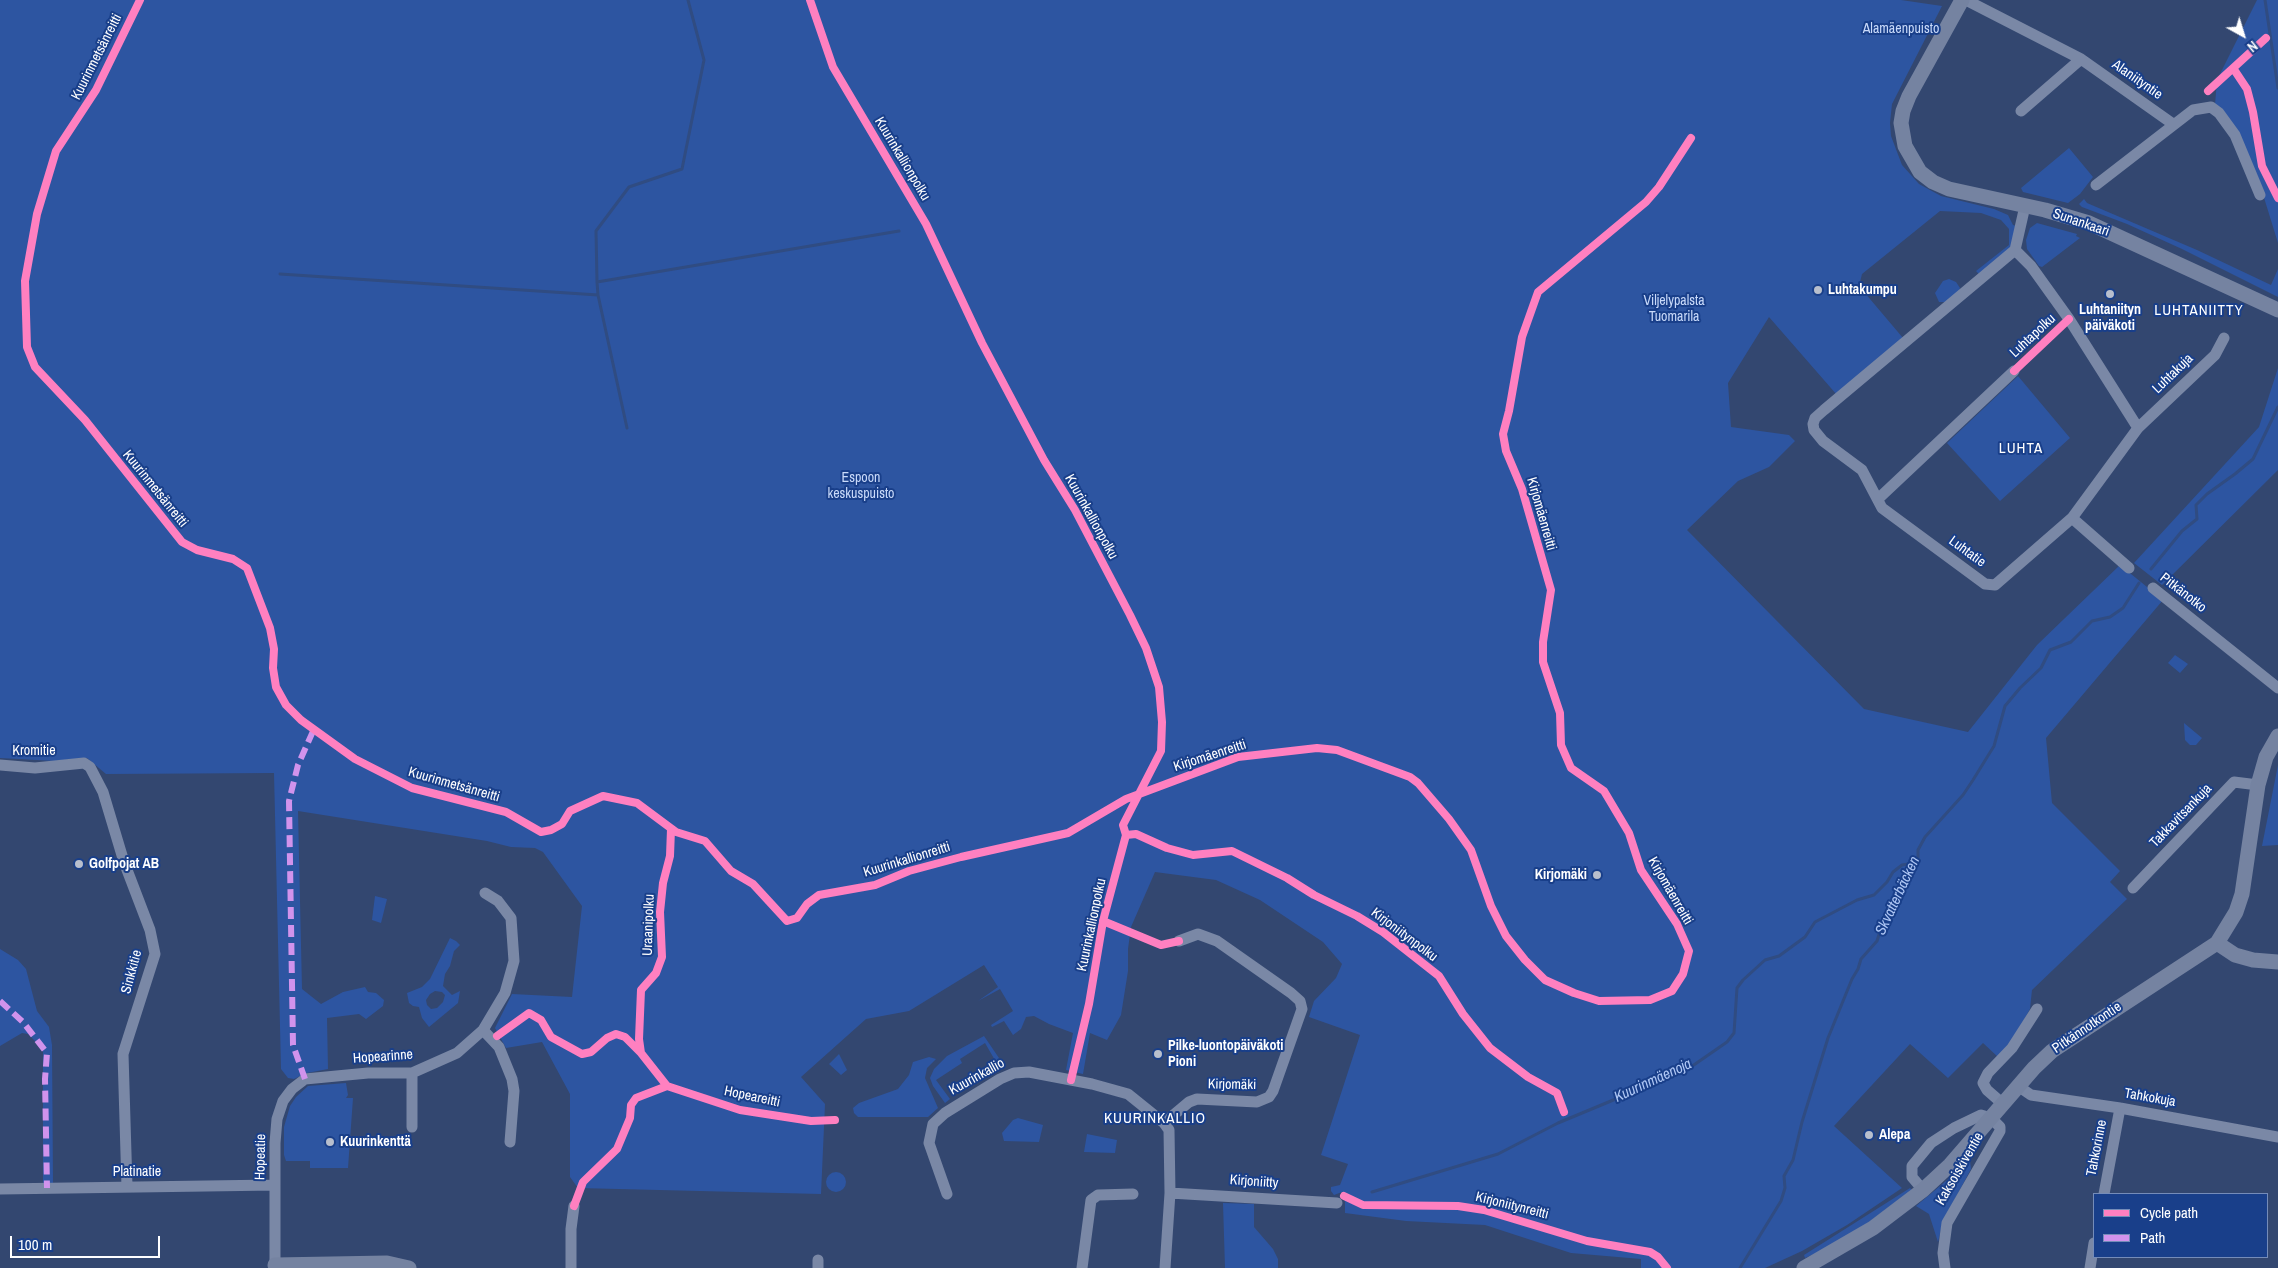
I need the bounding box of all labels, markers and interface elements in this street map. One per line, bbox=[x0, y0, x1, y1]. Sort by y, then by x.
north arrow bbox=[2218, 10, 2268, 60]
street label: Kuurinmetsänreitti bbox=[68, 11, 126, 103]
park label: Alamäenpuisto bbox=[1863, 21, 1939, 37]
text: N bbox=[2244, 37, 2261, 56]
street label: Alaniityntie bbox=[2109, 57, 2165, 103]
street label: Kuurinkallionpolku bbox=[870, 114, 934, 204]
street label: Sunankaari bbox=[2051, 205, 2111, 241]
place label: Luhtakumpu bbox=[1828, 282, 1897, 298]
marker: Luhtakumpu bbox=[1812, 284, 1824, 296]
marker: Luhtaniityn päiväkoti bbox=[2104, 288, 2116, 300]
park label: Viljelypalsta Tuomarila bbox=[1643, 293, 1705, 326]
place label: Luhtaniityn päiväkoti bbox=[2079, 302, 2141, 334]
district label: LUHTANIITTY bbox=[2153, 302, 2245, 320]
street label: Luhtapolku bbox=[2007, 311, 2059, 361]
street label: Luhtakuja bbox=[2149, 351, 2197, 397]
district label: LUHTA bbox=[1998, 440, 2044, 458]
street label: Kuurinmetsänreitti bbox=[119, 447, 191, 531]
park label: Espoon keskuspuisto bbox=[827, 470, 895, 502]
street label: Kuurinkallionpolku bbox=[1061, 472, 1121, 562]
street label: Kirjomäenreitti bbox=[1523, 475, 1559, 553]
street label: Luhtatie bbox=[1945, 533, 1989, 571]
street label: Pitkänotko bbox=[2156, 570, 2210, 616]
street label: Kirjomäenreitti bbox=[1172, 736, 1248, 776]
street label: Kromitie bbox=[12, 743, 56, 759]
street label: Kuurinmetsänreitti bbox=[406, 764, 502, 806]
street label: Takkavitsankuja bbox=[2147, 781, 2215, 851]
street label: Kuurinkallionreitti bbox=[862, 839, 952, 881]
street label: Kirjomäenreitti bbox=[1644, 854, 1696, 928]
water label: Skvatterbäcken bbox=[1872, 854, 1924, 938]
place label: Golfpojat AB bbox=[89, 856, 159, 872]
marker: Golfpojat AB bbox=[73, 858, 85, 870]
place label: Kirjomäki bbox=[1535, 867, 1587, 883]
marker: Kirjomäki bbox=[1591, 869, 1603, 881]
street label: Kuurinkallionpolku bbox=[1074, 877, 1110, 973]
street label: Uraanipolku bbox=[640, 894, 658, 956]
street label: Kirjoniitynpolku bbox=[1367, 904, 1441, 966]
street label: Sinkkitie bbox=[118, 948, 146, 996]
street label: Pitkännotkontie bbox=[2049, 999, 2125, 1057]
place label: Pilke-luontopäiväkoti Pioni bbox=[1168, 1038, 1283, 1070]
street label: Hopearinne bbox=[352, 1047, 414, 1067]
marker: Pilke-luontopäiväkoti Pioni bbox=[1152, 1048, 1164, 1060]
street label: Kuurinkallio bbox=[946, 1055, 1008, 1099]
water label: Kuurinmäenoja bbox=[1611, 1055, 1695, 1107]
street label: Kirjomäki bbox=[1208, 1076, 1256, 1094]
street label: Hopeareitti bbox=[722, 1083, 782, 1111]
street label: Tahkokuja bbox=[2123, 1085, 2177, 1111]
district label: KUURINKALLIO bbox=[1102, 1110, 1208, 1128]
street label: Tahkorinne bbox=[2083, 1118, 2111, 1178]
place label: Alepa bbox=[1879, 1127, 1910, 1143]
marker: Alepa bbox=[1863, 1129, 1875, 1141]
street label: Kaksoiskiventie bbox=[1932, 1130, 1988, 1208]
street label: Hopeatie bbox=[252, 1134, 270, 1180]
place label: Kuurinkenttä bbox=[340, 1134, 411, 1150]
marker: Kuurinkenttä bbox=[324, 1136, 336, 1148]
street label: Platinatie bbox=[113, 1164, 161, 1180]
street label: Kirjoniitty bbox=[1229, 1172, 1279, 1192]
street label: Kirjoniitynreitti bbox=[1474, 1189, 1550, 1223]
legend bbox=[2093, 1193, 2268, 1258]
text: Cycle path bbox=[2140, 1202, 2198, 1223]
scale bar bbox=[12, 1226, 162, 1258]
text: Path bbox=[2140, 1227, 2165, 1248]
text: 100 m bbox=[18, 1234, 52, 1255]

